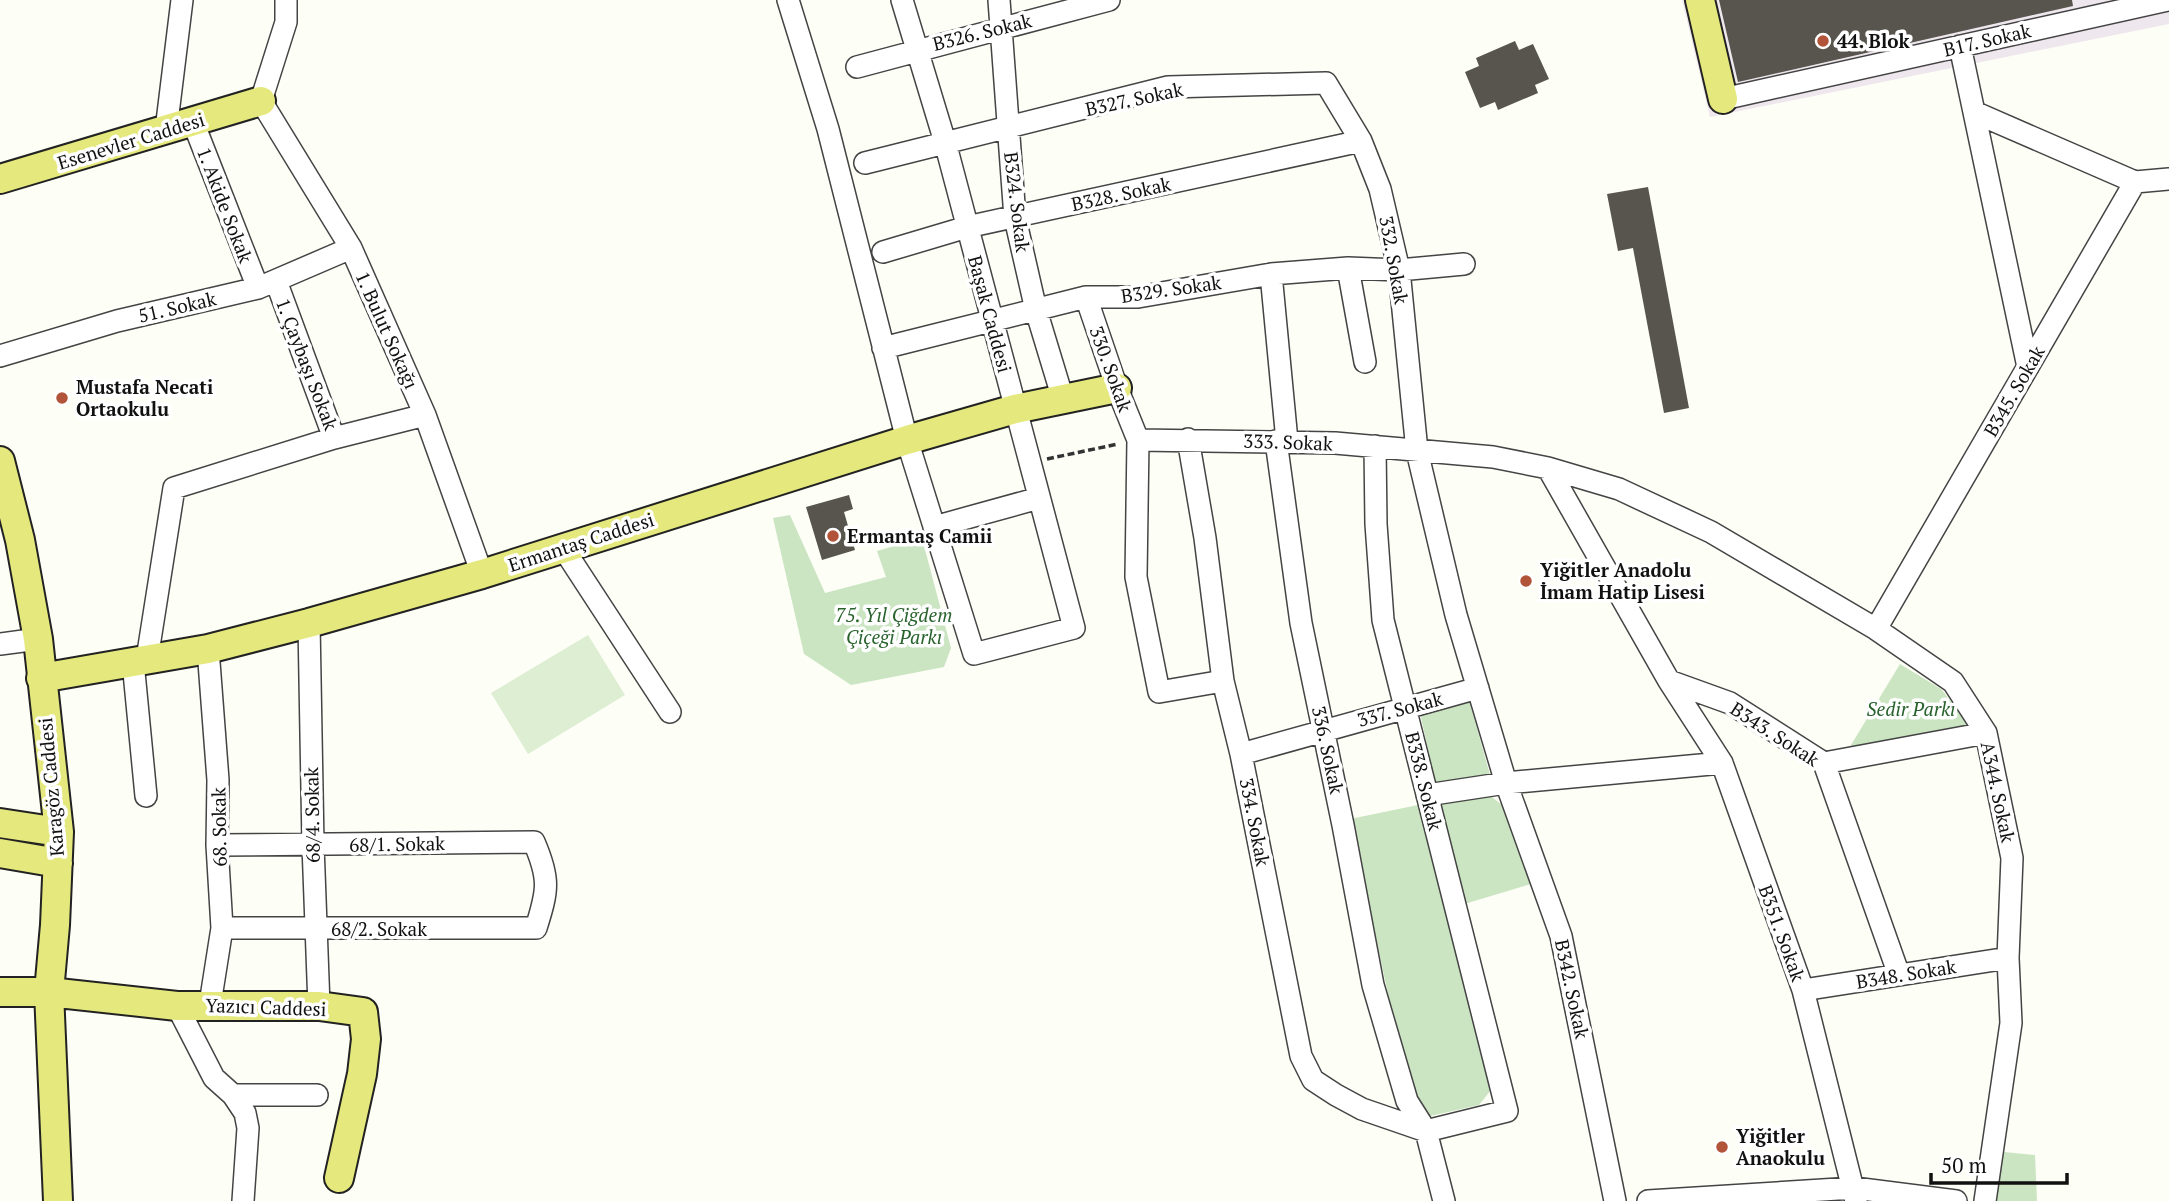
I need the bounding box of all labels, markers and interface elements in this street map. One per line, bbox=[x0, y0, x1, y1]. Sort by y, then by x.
street label: B326. Sokak bbox=[930, 7, 1034, 56]
street label: B17. Sokak bbox=[1941, 17, 2033, 62]
place label: 44. Blok bbox=[1837, 28, 1910, 53]
marker: 44. Blok bbox=[1815, 33, 1831, 49]
street label: B327. Sokak bbox=[1083, 76, 1185, 121]
street label: Esenevler Caddesi bbox=[54, 106, 207, 175]
street label: 1. Akide Sokak bbox=[192, 143, 259, 266]
street label: B324. Sokak bbox=[999, 150, 1036, 254]
street label: B328. Sokak bbox=[1069, 171, 1173, 216]
street label: 332. Sokak bbox=[1374, 214, 1415, 306]
street label: Başak Caddesi bbox=[963, 253, 1018, 375]
street label: 1. Bulut Sokağı bbox=[350, 267, 424, 392]
street label: B329. Sokak bbox=[1119, 269, 1223, 308]
street label: 51. Sokak bbox=[135, 285, 219, 328]
street label: 1. Çaybaşı Sokak bbox=[271, 294, 344, 434]
street label: 330. Sokak bbox=[1084, 323, 1139, 415]
street label: B345. Sokak bbox=[1977, 341, 2050, 441]
place label: Mustafa Necati Ortaokulu bbox=[76, 374, 213, 421]
marker: Mustafa Necati Ortaokulu bbox=[54, 390, 70, 406]
street label: 333. Sokak bbox=[1243, 427, 1333, 456]
street label: Ermantaş Caddesi bbox=[505, 506, 657, 577]
place label: Ermantaş Camii bbox=[847, 523, 992, 548]
marker: Ermantaş Camii bbox=[825, 528, 841, 544]
place label: Yiğitler Anadolu İmam Hatip Lisesi bbox=[1540, 557, 1705, 604]
marker: Yiğitler Anadolu İmam Hatip Lisesi bbox=[1518, 573, 1534, 589]
park label: 75. Yıl Çiğdem Çiçeği Parkı bbox=[836, 602, 952, 649]
street label: 337. Sokak bbox=[1354, 685, 1446, 732]
street label: B343. Sokak bbox=[1726, 696, 1825, 772]
park label: Sedir Parkı bbox=[1867, 696, 1955, 721]
street label: 336. Sokak bbox=[1307, 704, 1350, 796]
street label: Karagöz Caddesi bbox=[32, 717, 69, 858]
street label: B338. Sokak bbox=[1400, 729, 1449, 833]
street label: A344. Sokak bbox=[1976, 739, 2021, 845]
street label: 68/4. Sokak bbox=[298, 767, 325, 863]
street label: 334. Sokak bbox=[1235, 776, 1276, 868]
street label: 68. Sokak bbox=[205, 787, 232, 867]
street label: 68/1. Sokak bbox=[349, 830, 445, 857]
street label: B351. Sokak bbox=[1753, 881, 1812, 985]
street label: 68/2. Sokak bbox=[331, 916, 427, 941]
street label: B342. Sokak bbox=[1550, 937, 1595, 1041]
street label: B348. Sokak bbox=[1854, 953, 1958, 994]
street label: Yazıcı Caddesi bbox=[205, 992, 327, 1021]
place label: Yiğitler Anaokulu bbox=[1736, 1123, 1825, 1170]
marker: Yiğitler Anaokulu bbox=[1714, 1139, 1730, 1155]
scale bar bbox=[1931, 1142, 2068, 1186]
text: 50 m bbox=[1941, 1151, 1987, 1179]

